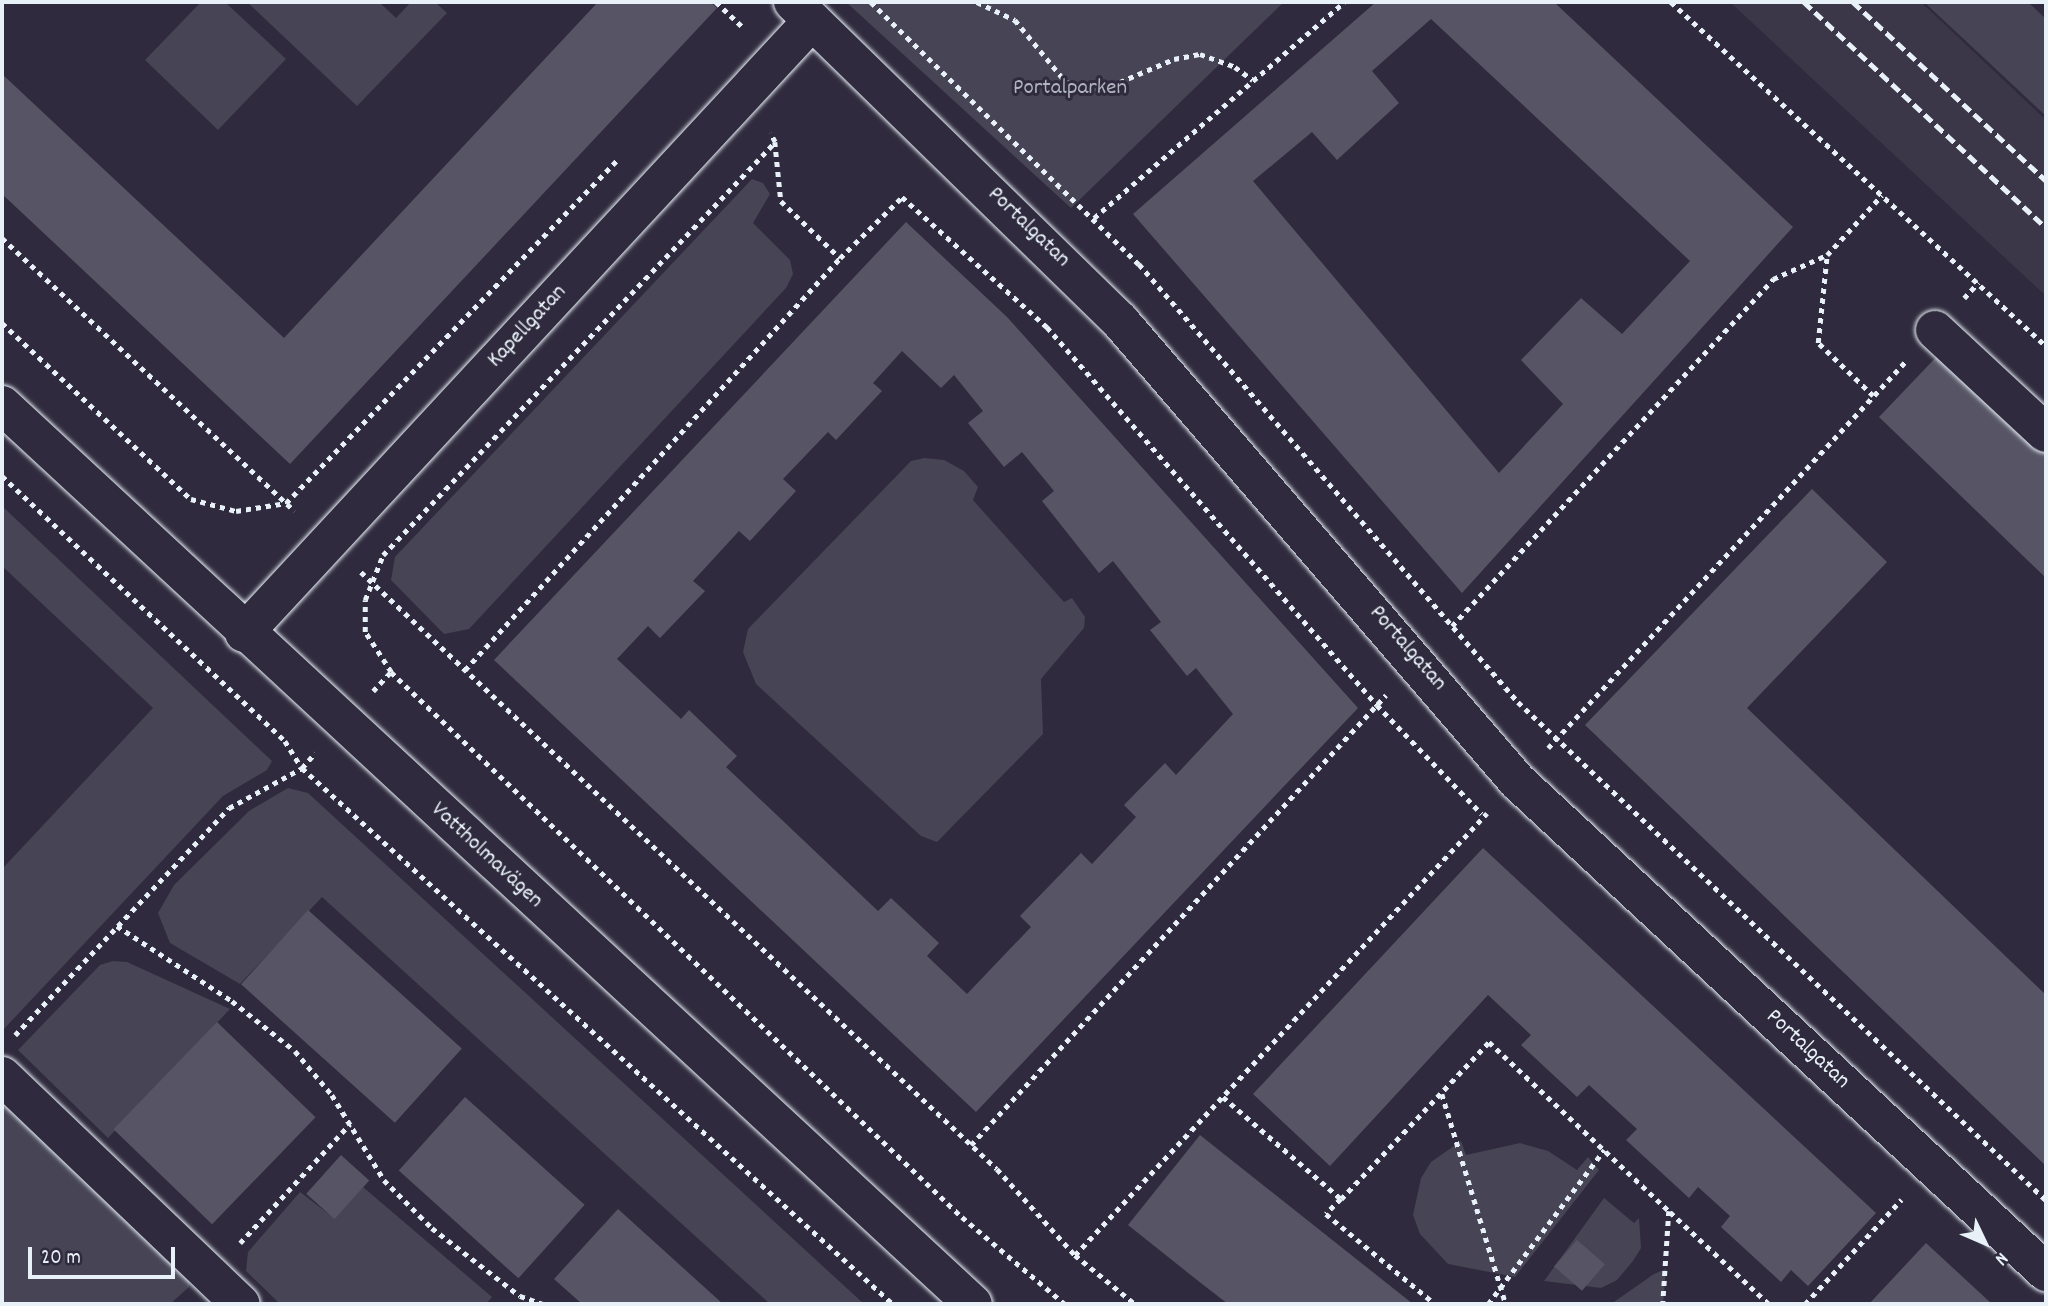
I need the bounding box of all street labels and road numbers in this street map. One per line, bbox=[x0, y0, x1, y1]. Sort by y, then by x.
street label: Portalgatan bbox=[981, 182, 1075, 274]
street label: Kapellgatan bbox=[482, 280, 574, 374]
street label: Portalgatan bbox=[1362, 600, 1452, 698]
street label: Vattholmavägen bbox=[424, 797, 548, 915]
street label: Portalgatan bbox=[1759, 1004, 1855, 1096]

